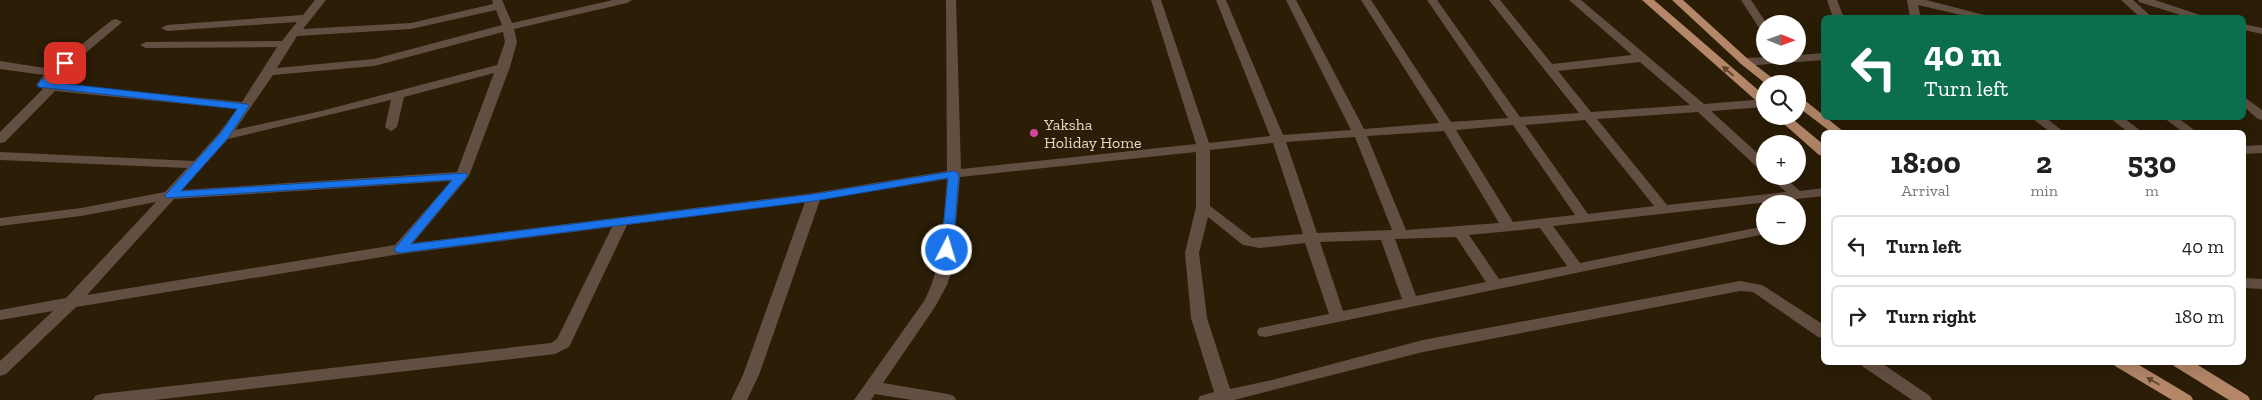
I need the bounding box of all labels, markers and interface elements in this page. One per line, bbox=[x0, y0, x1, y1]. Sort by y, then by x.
north arrow bbox=[1756, 15, 1806, 65]
map controls bbox=[1756, 15, 1806, 245]
text: 40 m bbox=[1924, 33, 2001, 75]
icon: left bbox=[1841, 35, 1906, 100]
pin bbox=[44, 42, 86, 84]
icon: arrive bbox=[51, 49, 79, 77]
one-way arrow bbox=[1722, 65, 1735, 76]
button: search bbox=[1756, 75, 1806, 125]
text: Turn left bbox=[1924, 75, 2008, 102]
place label: Yaksha Holiday Home bbox=[1043, 115, 1142, 152]
marker: Yaksha Holiday Home bbox=[1028, 127, 1040, 139]
button: + bbox=[1756, 135, 1806, 185]
text: 18:00 bbox=[1891, 145, 1961, 181]
text: 2 bbox=[2036, 145, 2052, 181]
text: 530 bbox=[2127, 145, 2176, 181]
text: Arrival bbox=[1902, 181, 1950, 200]
text: min bbox=[2030, 181, 2058, 200]
text: m bbox=[2145, 181, 2159, 200]
button: − bbox=[1756, 195, 1806, 245]
position arrow bbox=[920, 223, 972, 275]
icon: left bbox=[1843, 232, 1871, 260]
text: Turn left bbox=[1886, 235, 1961, 258]
text: 40 m bbox=[2182, 235, 2224, 258]
icon: right bbox=[1843, 302, 1871, 330]
text: Turn right bbox=[1886, 305, 1976, 328]
text: 180 m bbox=[2175, 305, 2224, 328]
one-way arrow bbox=[2146, 377, 2159, 386]

